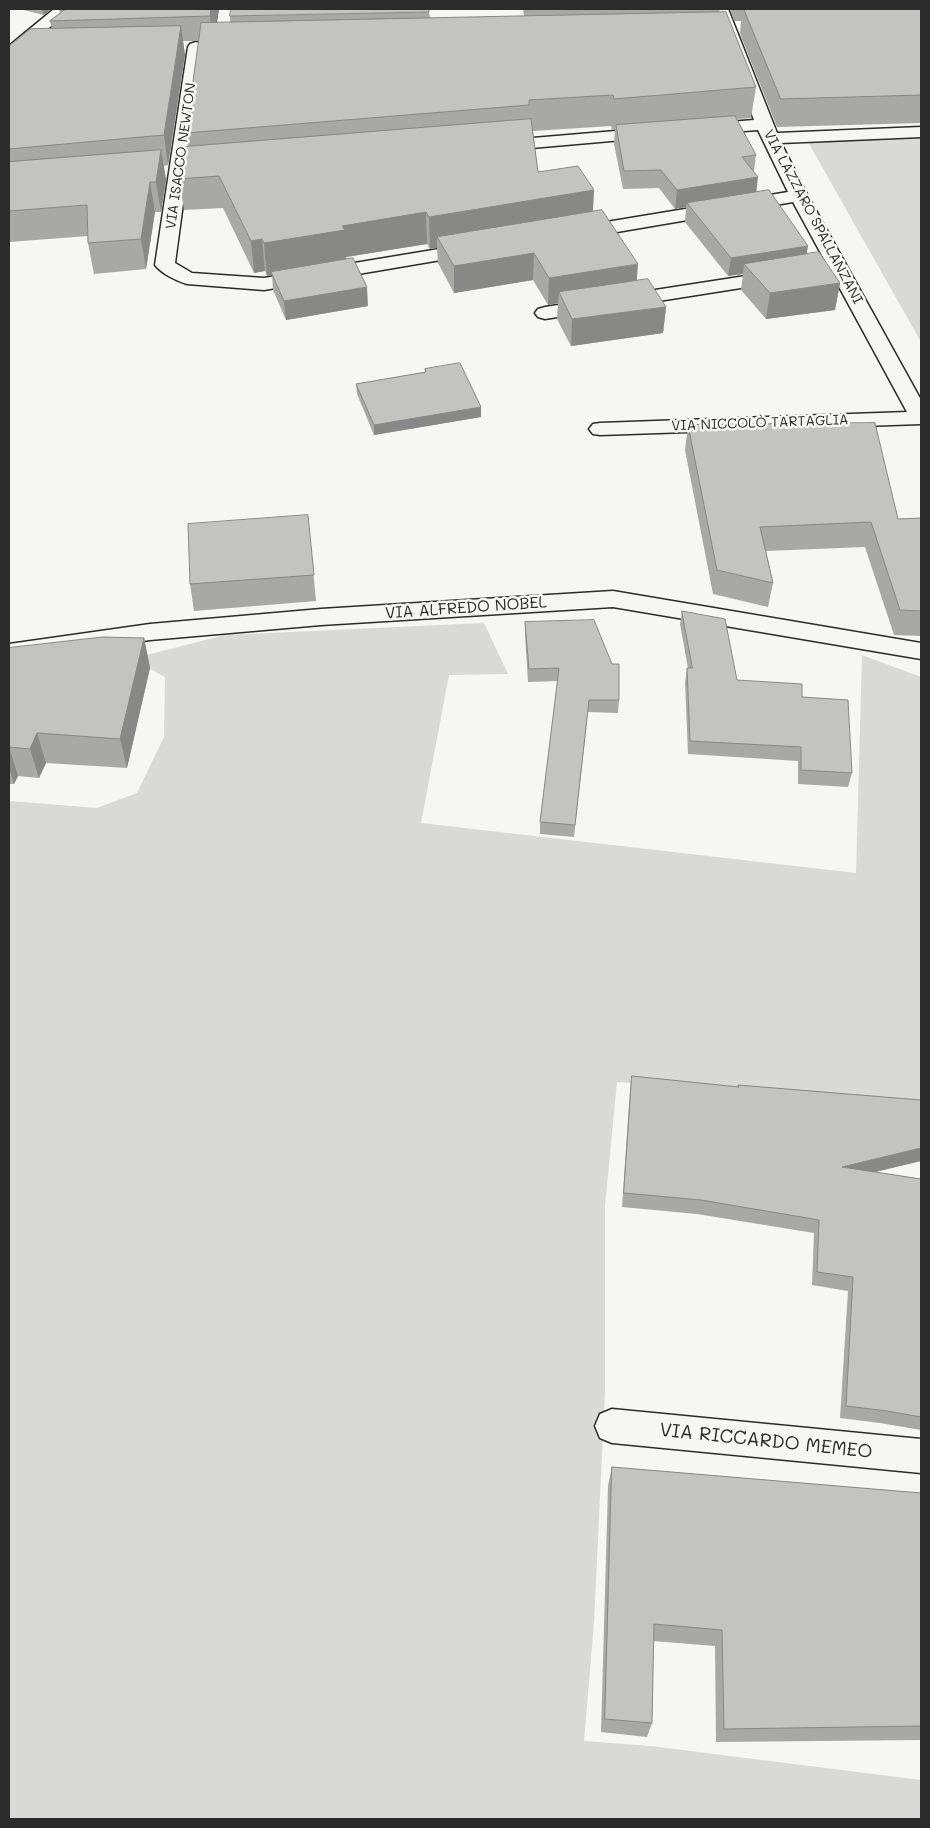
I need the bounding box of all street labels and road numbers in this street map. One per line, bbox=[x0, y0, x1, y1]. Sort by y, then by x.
street label: VIA ISACCO NEWTON bbox=[162, 82, 200, 230]
street label: VIA LAZZARO SPALLANZANI bbox=[760, 127, 866, 307]
street label: VIA NICCOLÒ TARTAGLIA bbox=[671, 412, 849, 434]
street label: VIA ALFREDO NOBEL bbox=[384, 593, 548, 623]
street label: VIA RICCARDO MEMEO bbox=[658, 1418, 874, 1464]

